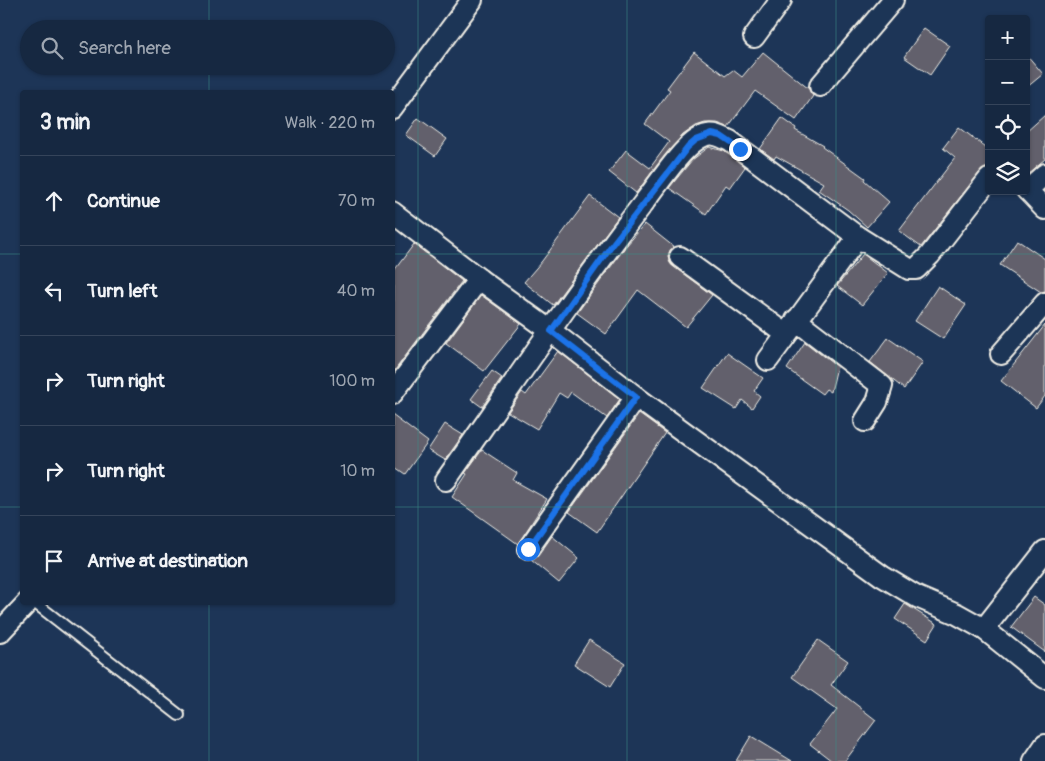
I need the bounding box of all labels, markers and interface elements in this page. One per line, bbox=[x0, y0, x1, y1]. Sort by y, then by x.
map controls bbox=[985, 15, 1030, 195]
button: + bbox=[985, 15, 1030, 60]
search box bbox=[20, 20, 395, 75]
icon: search bbox=[38, 34, 66, 62]
text: Search here bbox=[78, 36, 171, 60]
button: − bbox=[985, 60, 1030, 105]
button: locate bbox=[985, 105, 1030, 150]
text: 3 min bbox=[40, 109, 90, 136]
text: Walk · 220 m bbox=[285, 113, 375, 133]
route end bbox=[729, 138, 752, 161]
button: layers bbox=[985, 150, 1030, 195]
icon: ahead bbox=[40, 187, 68, 215]
text: Continue bbox=[87, 189, 160, 213]
text: 70 m bbox=[338, 191, 375, 211]
icon: left bbox=[40, 277, 68, 305]
text: Turn left bbox=[87, 279, 157, 303]
text: 40 m bbox=[337, 281, 375, 301]
icon: right bbox=[40, 367, 68, 395]
text: Turn right bbox=[87, 369, 165, 393]
text: 100 m bbox=[329, 371, 375, 391]
icon: right bbox=[40, 457, 68, 485]
text: Turn right bbox=[87, 459, 165, 483]
text: 10 m bbox=[340, 461, 375, 481]
route start bbox=[517, 538, 540, 561]
icon: arrive bbox=[40, 547, 68, 575]
text: Arrive at destination bbox=[87, 549, 248, 573]

